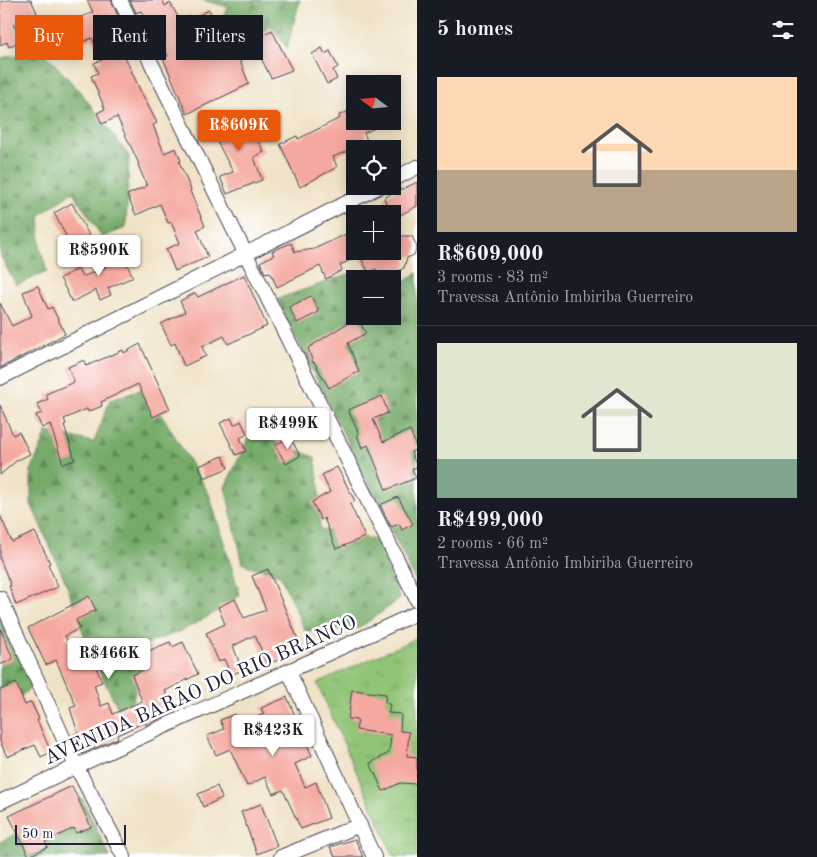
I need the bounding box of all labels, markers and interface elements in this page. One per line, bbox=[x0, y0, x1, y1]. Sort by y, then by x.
chip: Buy bbox=[15, 15, 83, 60]
chip: Rent bbox=[93, 15, 166, 60]
chip: Filters bbox=[176, 15, 263, 60]
icon: filters bbox=[769, 16, 797, 44]
text: 5 homes bbox=[437, 19, 513, 40]
north arrow bbox=[346, 75, 401, 130]
map controls bbox=[346, 75, 401, 325]
pin: R$609K bbox=[198, 110, 280, 152]
icon: home bbox=[572, 110, 662, 200]
text: R$609K bbox=[208, 118, 270, 134]
button: locate bbox=[346, 140, 401, 195]
button: + bbox=[346, 205, 401, 260]
pin: R$590K bbox=[58, 234, 140, 277]
text: R$590K bbox=[68, 243, 130, 259]
text: R$609,000 bbox=[437, 244, 543, 265]
button: − bbox=[346, 270, 401, 325]
text: 3 rooms · 83 m² bbox=[437, 270, 548, 286]
text: Travessa Antônio Imbiriba Guerreiro bbox=[437, 290, 693, 306]
icon: home bbox=[572, 375, 662, 465]
pin: R$499K bbox=[247, 408, 329, 450]
text: R$499K bbox=[257, 416, 319, 432]
text: R$499,000 bbox=[437, 510, 543, 531]
text: 2 rooms · 66 m² bbox=[437, 536, 548, 552]
text: Travessa Antônio Imbiriba Guerreiro bbox=[437, 556, 693, 572]
street label: AVENIDA BARÃO DO RIO BRANCO bbox=[40, 610, 360, 769]
pin: R$466K bbox=[68, 638, 150, 680]
text: R$466K bbox=[78, 646, 140, 662]
pin: R$423K bbox=[232, 714, 314, 757]
text: R$423K bbox=[242, 723, 304, 739]
scale bar bbox=[15, 822, 126, 845]
text: 50 m bbox=[22, 827, 53, 841]

